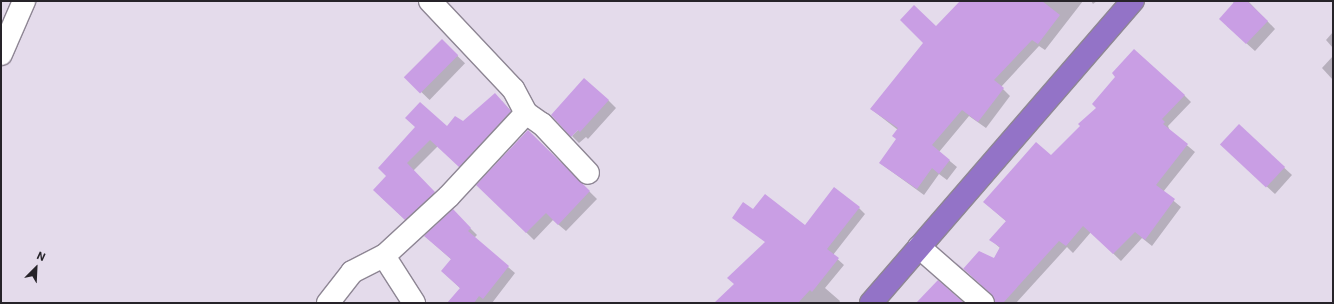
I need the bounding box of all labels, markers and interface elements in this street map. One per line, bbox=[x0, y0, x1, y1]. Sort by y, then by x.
north arrow bbox=[16, 248, 56, 288]
text: N bbox=[35, 249, 47, 264]

